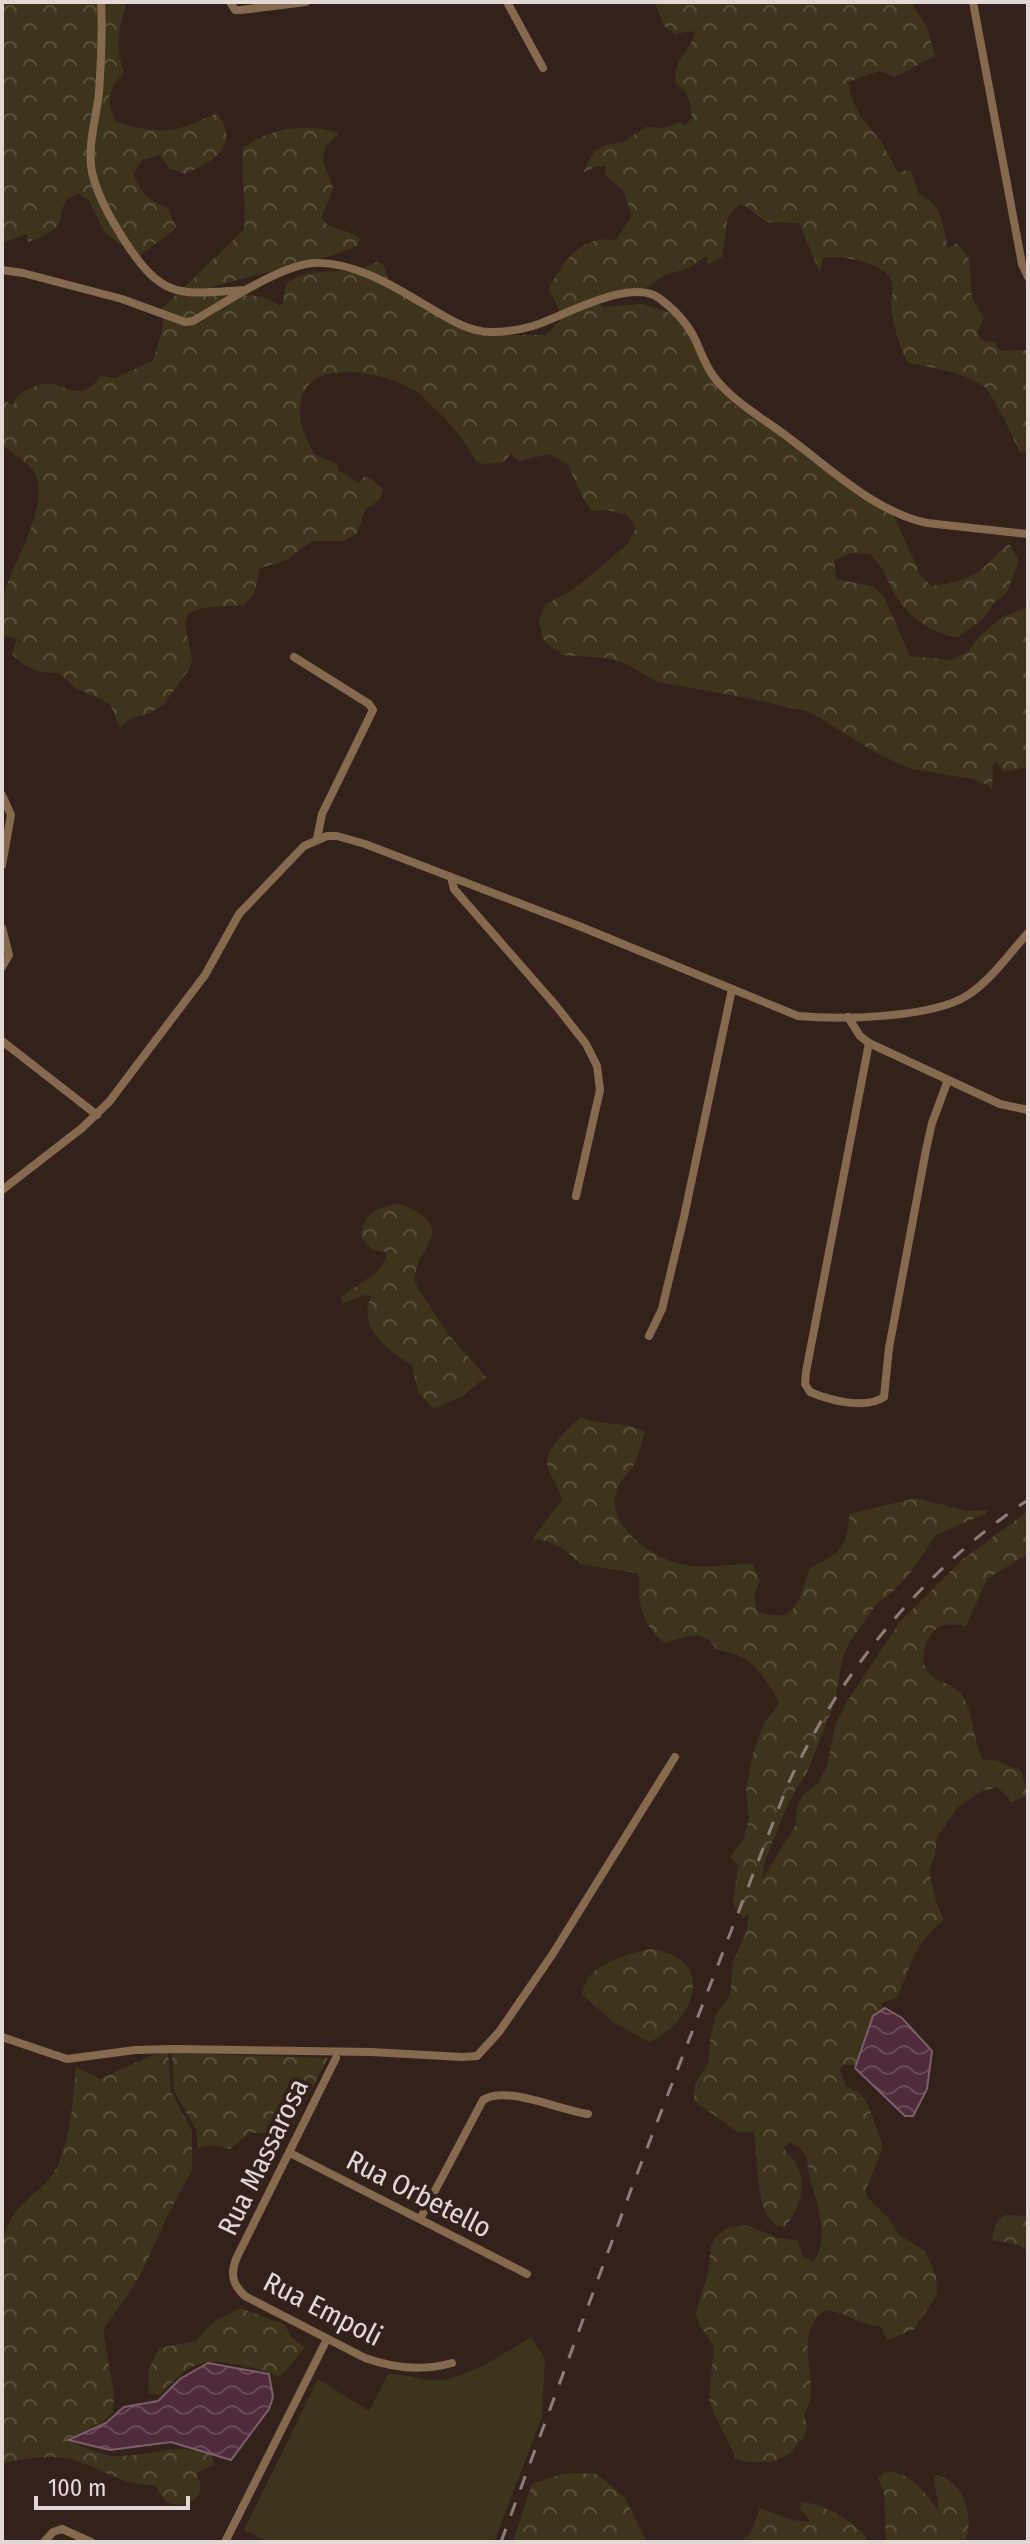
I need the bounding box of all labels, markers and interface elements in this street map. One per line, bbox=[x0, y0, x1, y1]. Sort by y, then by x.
street label: Rua Massarosa bbox=[211, 2073, 315, 2241]
street label: Rua Orbetello bbox=[341, 2143, 497, 2245]
street label: Rua Empoli bbox=[258, 2265, 388, 2353]
scale bar bbox=[36, 2460, 188, 2510]
text: 100 m bbox=[48, 2474, 106, 2502]

